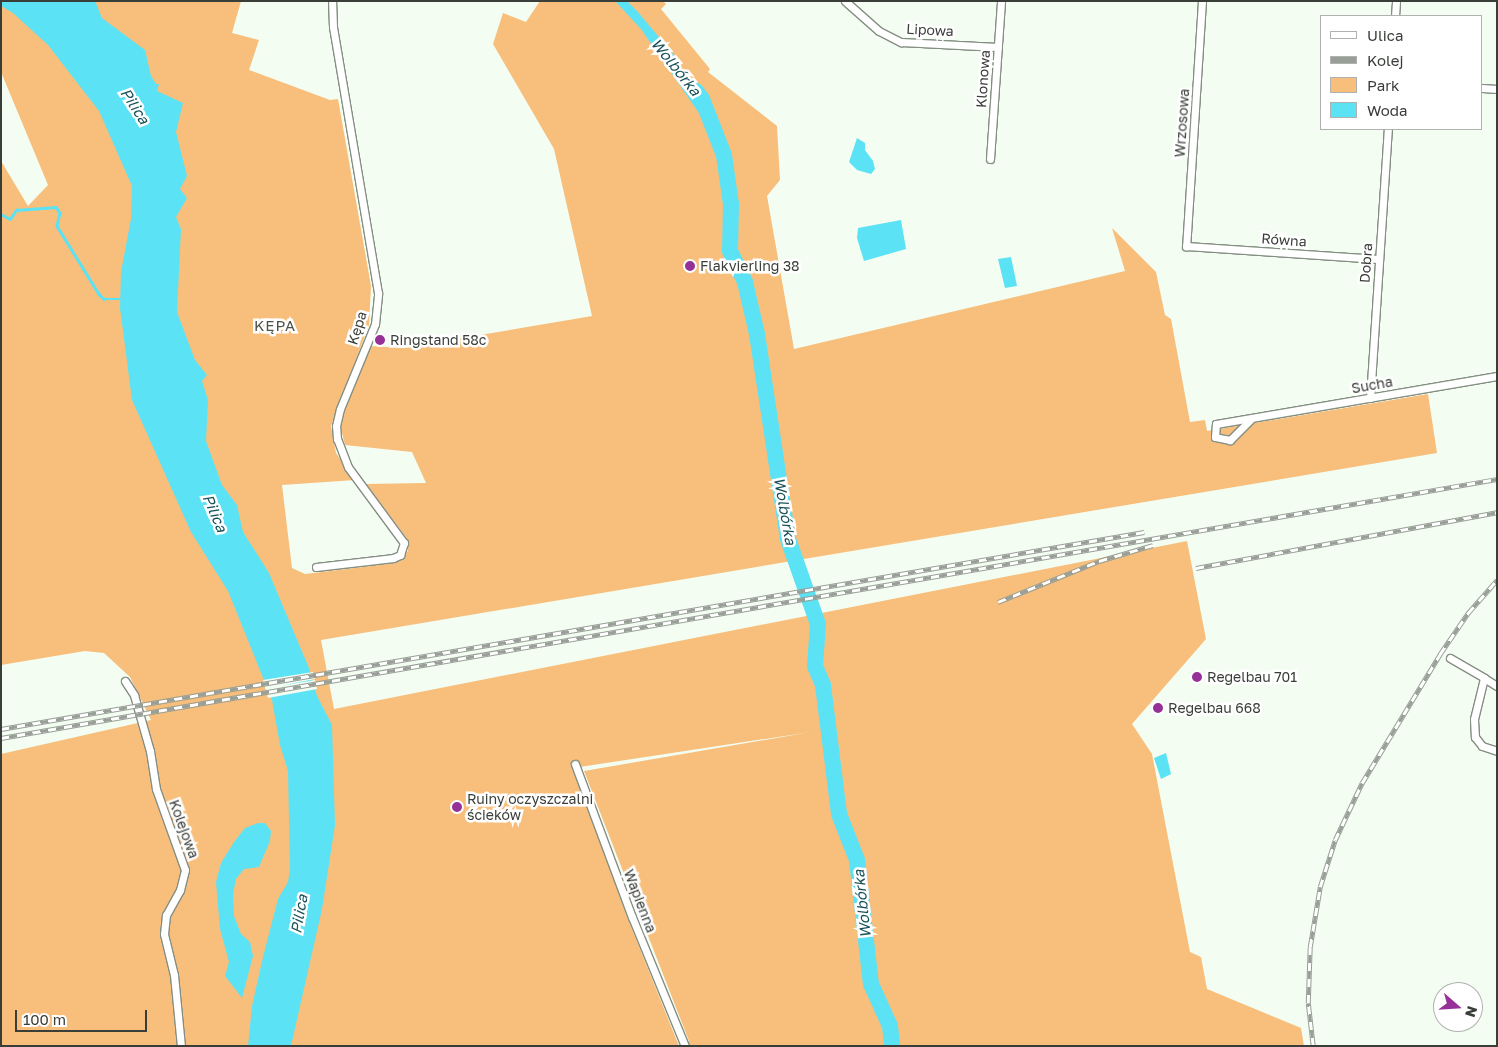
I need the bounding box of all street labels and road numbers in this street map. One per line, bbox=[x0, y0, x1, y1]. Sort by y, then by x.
street label: Lipowa bbox=[906, 20, 954, 40]
street label: Klonowa bbox=[973, 49, 993, 109]
street label: Wrzosowa bbox=[1171, 88, 1193, 158]
street label: Równa bbox=[1261, 230, 1307, 250]
street label: Dobra bbox=[1356, 242, 1376, 284]
street label: Kępa bbox=[344, 309, 370, 347]
street label: Sucha bbox=[1350, 373, 1394, 397]
street label: Kolejowa bbox=[166, 797, 202, 861]
street label: Wapienna bbox=[620, 867, 660, 935]

